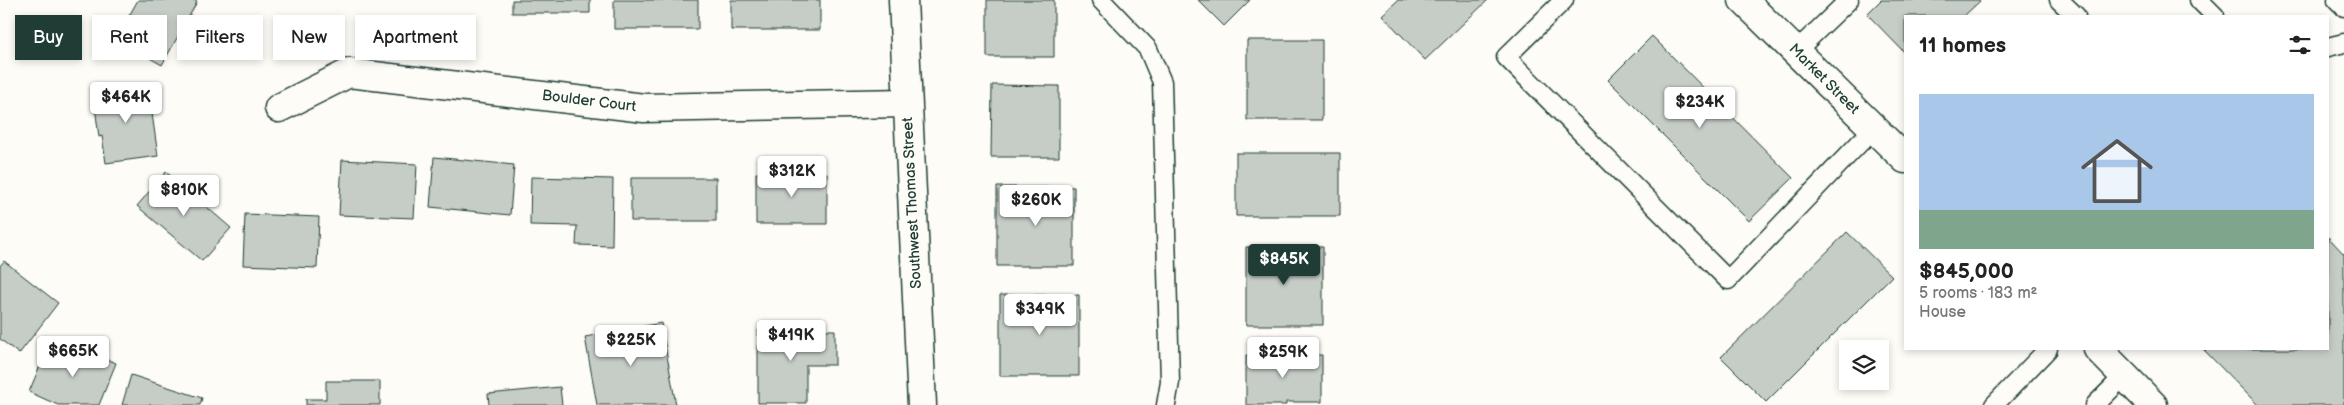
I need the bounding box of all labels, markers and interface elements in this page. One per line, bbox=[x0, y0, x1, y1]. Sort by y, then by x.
chip: Buy bbox=[15, 15, 82, 60]
chip: Rent bbox=[92, 15, 167, 60]
chip: Filters bbox=[177, 15, 263, 60]
chip: New bbox=[273, 15, 345, 60]
chip: Apartment bbox=[355, 15, 476, 60]
icon: filters bbox=[2286, 31, 2314, 59]
text: 11 homes bbox=[1919, 33, 2006, 58]
street label: Market Street bbox=[1785, 40, 1864, 119]
pin: $464K bbox=[91, 82, 161, 124]
street label: Boulder Court bbox=[541, 86, 638, 116]
pin: $234K bbox=[1665, 86, 1735, 129]
text: $464K bbox=[101, 88, 151, 107]
text: $234K bbox=[1675, 93, 1725, 112]
street label: Southwest Thomas Street bbox=[898, 116, 926, 289]
icon: home bbox=[2072, 126, 2162, 216]
pin: $312K bbox=[757, 156, 827, 198]
text: $312K bbox=[768, 162, 816, 181]
pin: $810K bbox=[149, 174, 219, 217]
text: $810K bbox=[160, 181, 208, 200]
pin: $260K bbox=[1001, 184, 1071, 227]
text: $260K bbox=[1011, 191, 1061, 210]
pin: $845K bbox=[1249, 244, 1319, 286]
text: $845K bbox=[1259, 250, 1309, 269]
text: $845,000 bbox=[1919, 259, 2014, 284]
text: 5 rooms · 183 m² bbox=[1919, 284, 2038, 303]
pin: $349K bbox=[1005, 294, 1075, 336]
text: $349K bbox=[1015, 300, 1065, 319]
text: House bbox=[1919, 303, 1966, 322]
pin: $419K bbox=[756, 320, 826, 362]
pin: $225K bbox=[596, 324, 666, 367]
text: $419K bbox=[768, 326, 814, 345]
text: $225K bbox=[606, 331, 656, 350]
pin: $665K bbox=[38, 336, 108, 378]
pin: $259K bbox=[1248, 336, 1318, 379]
map controls bbox=[1839, 340, 1889, 390]
button: layers bbox=[1839, 340, 1889, 390]
text: $665K bbox=[48, 342, 98, 361]
text: $259K bbox=[1258, 343, 1308, 362]

